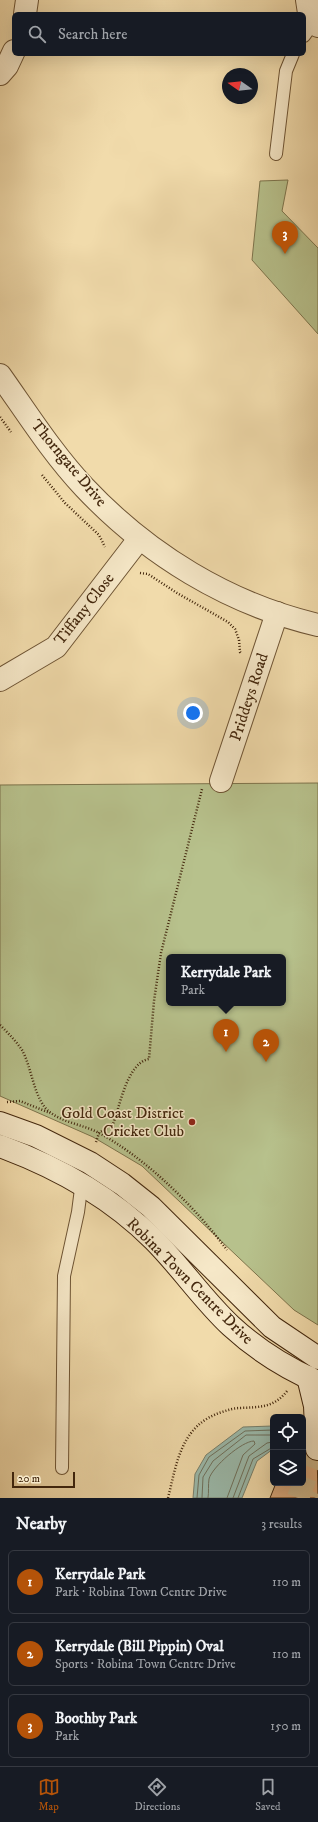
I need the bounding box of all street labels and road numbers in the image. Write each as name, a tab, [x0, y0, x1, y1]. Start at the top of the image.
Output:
street label: Thorngate Drive	[27, 415, 112, 511]
street label: Tiffany Close	[50, 569, 119, 649]
street label: Priddeys Road	[225, 650, 273, 744]
street label: Robina Town Centre Drive	[122, 1213, 258, 1349]

